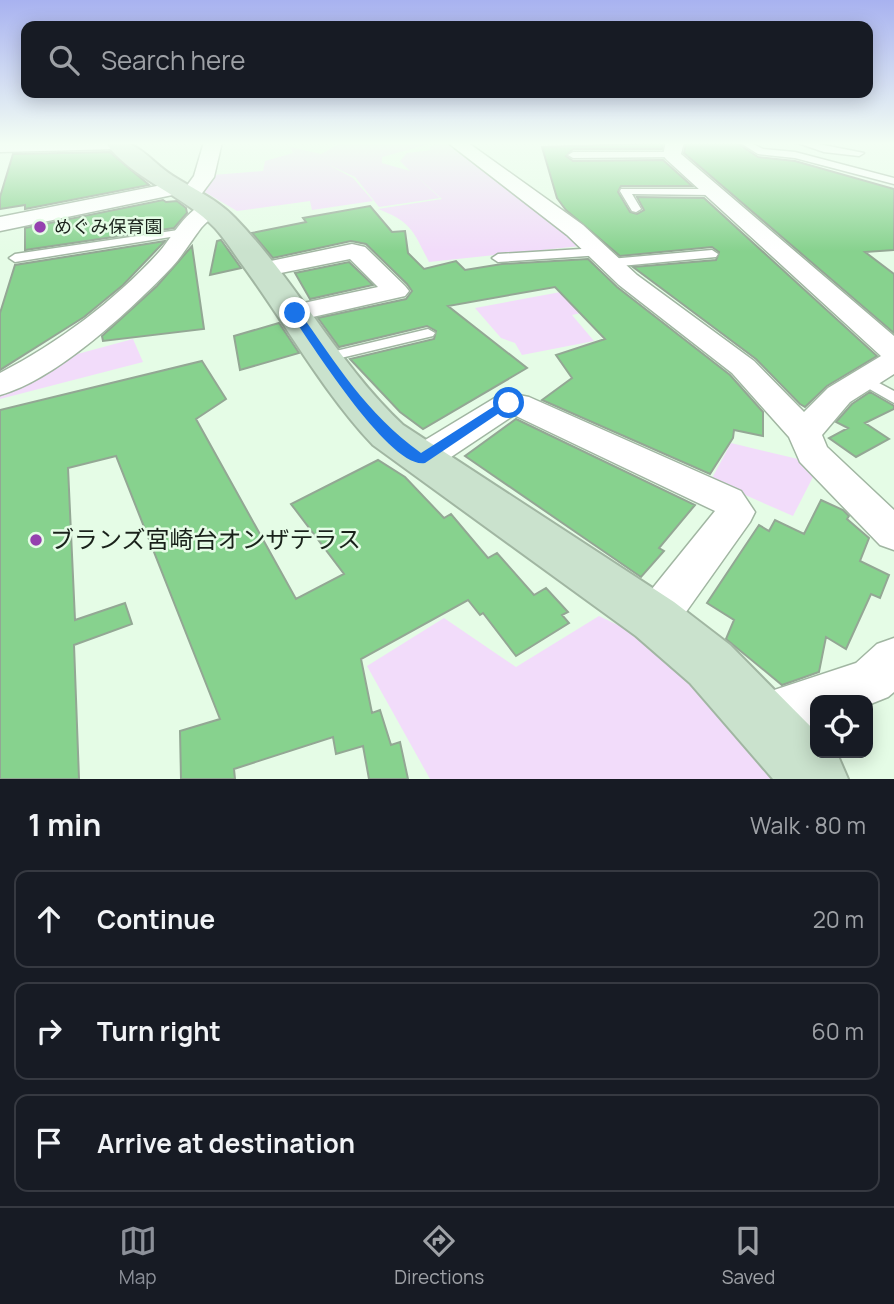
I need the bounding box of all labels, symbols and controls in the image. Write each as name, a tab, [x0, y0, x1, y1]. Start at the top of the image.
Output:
search box	[21, 21, 873, 98]
icon: search	[45, 41, 83, 79]
text: Search here	[101, 42, 246, 78]
place label: めぐみ保育園	[54, 214, 163, 238]
marker: めぐみ保育園	[32, 219, 48, 235]
route end	[279, 297, 310, 328]
route start	[493, 387, 524, 418]
place label: ブランズ宮崎台オンザテラス	[50, 522, 361, 555]
marker: ブランズ宮崎台オンザテラス	[28, 532, 44, 548]
map controls	[810, 695, 873, 758]
button: locate	[810, 695, 873, 758]
text: 1 min	[28, 804, 101, 845]
text: Walk · 80 m	[750, 809, 866, 841]
icon: ahead	[30, 900, 68, 938]
text: Continue	[97, 901, 215, 937]
text: 20 m	[813, 903, 864, 935]
icon: right	[30, 1012, 68, 1050]
text: Turn right	[97, 1013, 221, 1049]
text: 60 m	[812, 1015, 864, 1047]
icon: arrive	[30, 1124, 68, 1162]
text: Arrive at destination	[97, 1125, 355, 1161]
tab: Map	[119, 1222, 157, 1290]
tab: Directions	[394, 1222, 484, 1290]
tab: Saved	[722, 1222, 775, 1290]

